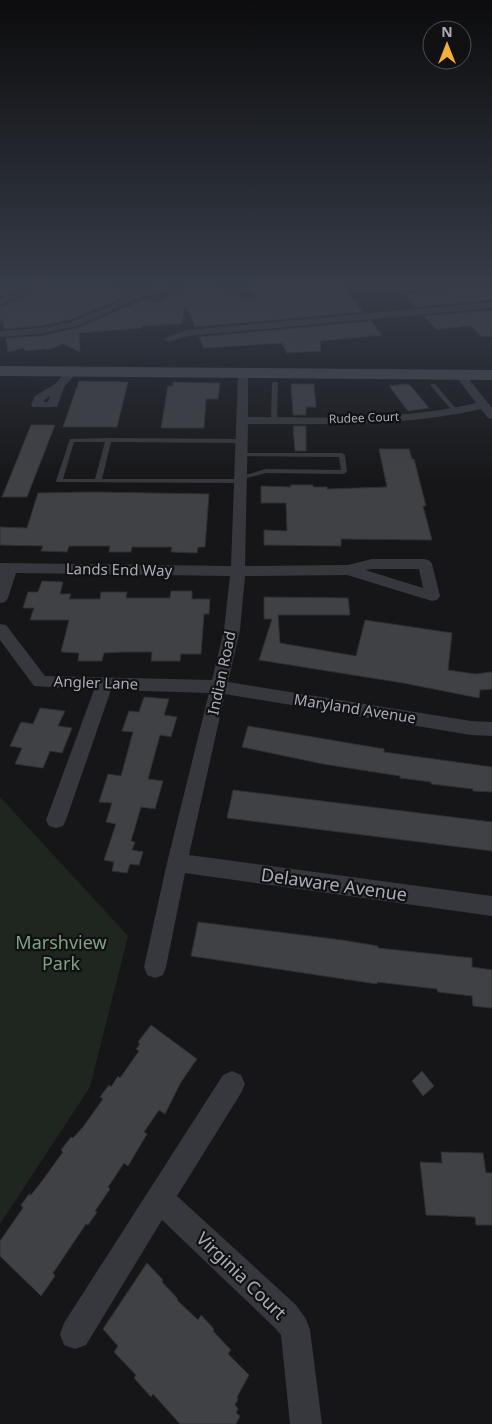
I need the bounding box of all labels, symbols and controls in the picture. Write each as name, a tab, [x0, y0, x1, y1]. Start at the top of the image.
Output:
north arrow	[422, 20, 472, 70]
text: N	[441, 22, 453, 41]
street label: Rudee Court	[328, 408, 400, 427]
street label: Lands End Way	[66, 558, 173, 580]
street label: Indian Road	[202, 629, 240, 716]
street label: Angler Lane	[53, 671, 139, 693]
street label: Maryland Avenue	[293, 688, 418, 728]
street label: Delaware Avenue	[259, 862, 409, 906]
park label: Marshview Park	[15, 930, 107, 975]
street label: Virginia Court	[192, 1226, 292, 1325]

